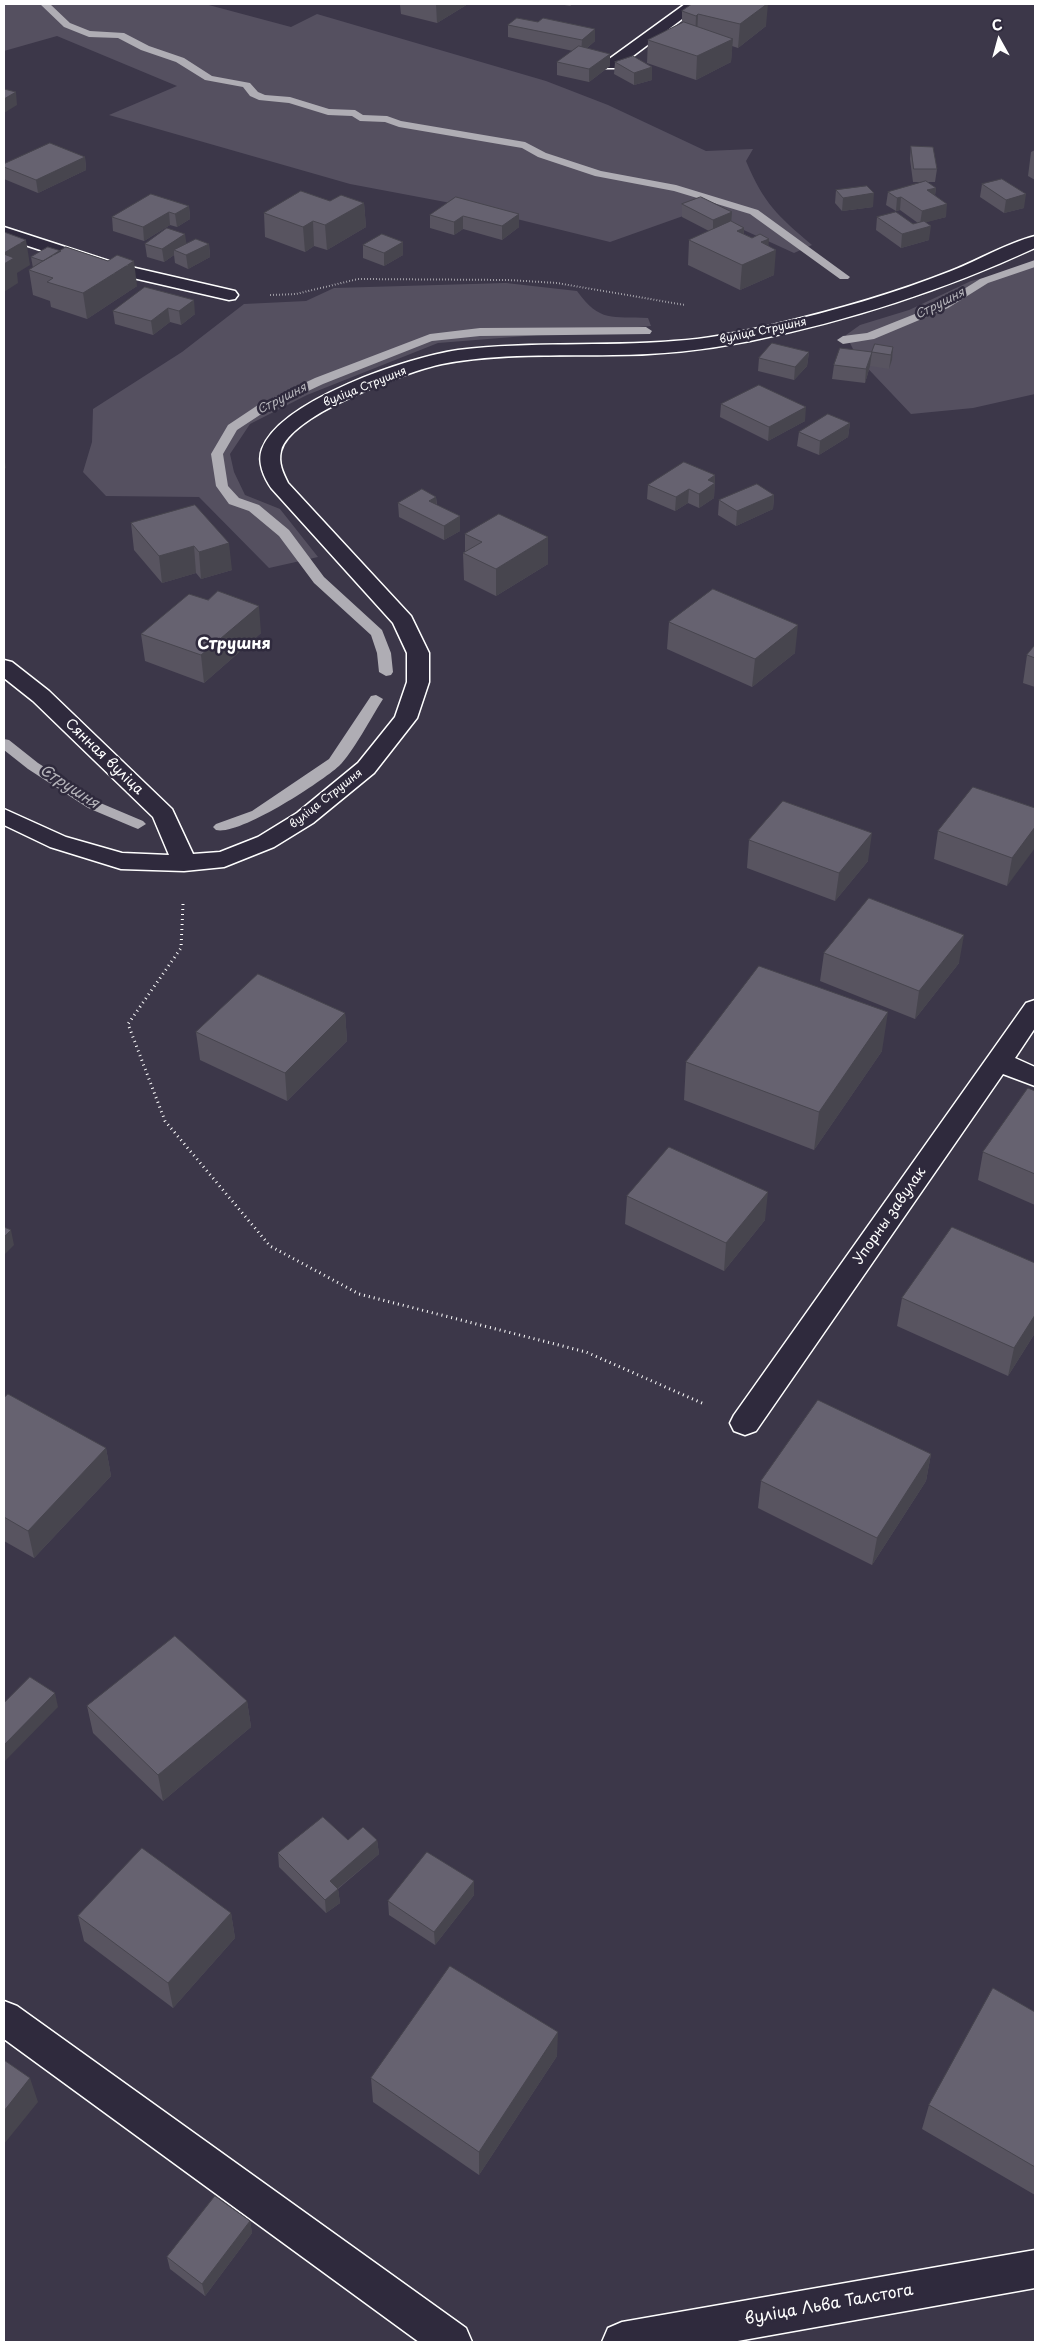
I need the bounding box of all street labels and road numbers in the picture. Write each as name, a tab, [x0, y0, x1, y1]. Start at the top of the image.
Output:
street label: вуліца Струшня	[718, 315, 808, 347]
street label: вуліца Струшня	[321, 364, 409, 410]
street label: Сянная вуліца	[61, 715, 147, 799]
street label: вуліца Струшня	[287, 766, 365, 832]
street label: Упорны завулак	[850, 1164, 930, 1268]
street label: вуліца Льва Талстога	[743, 2281, 915, 2329]

